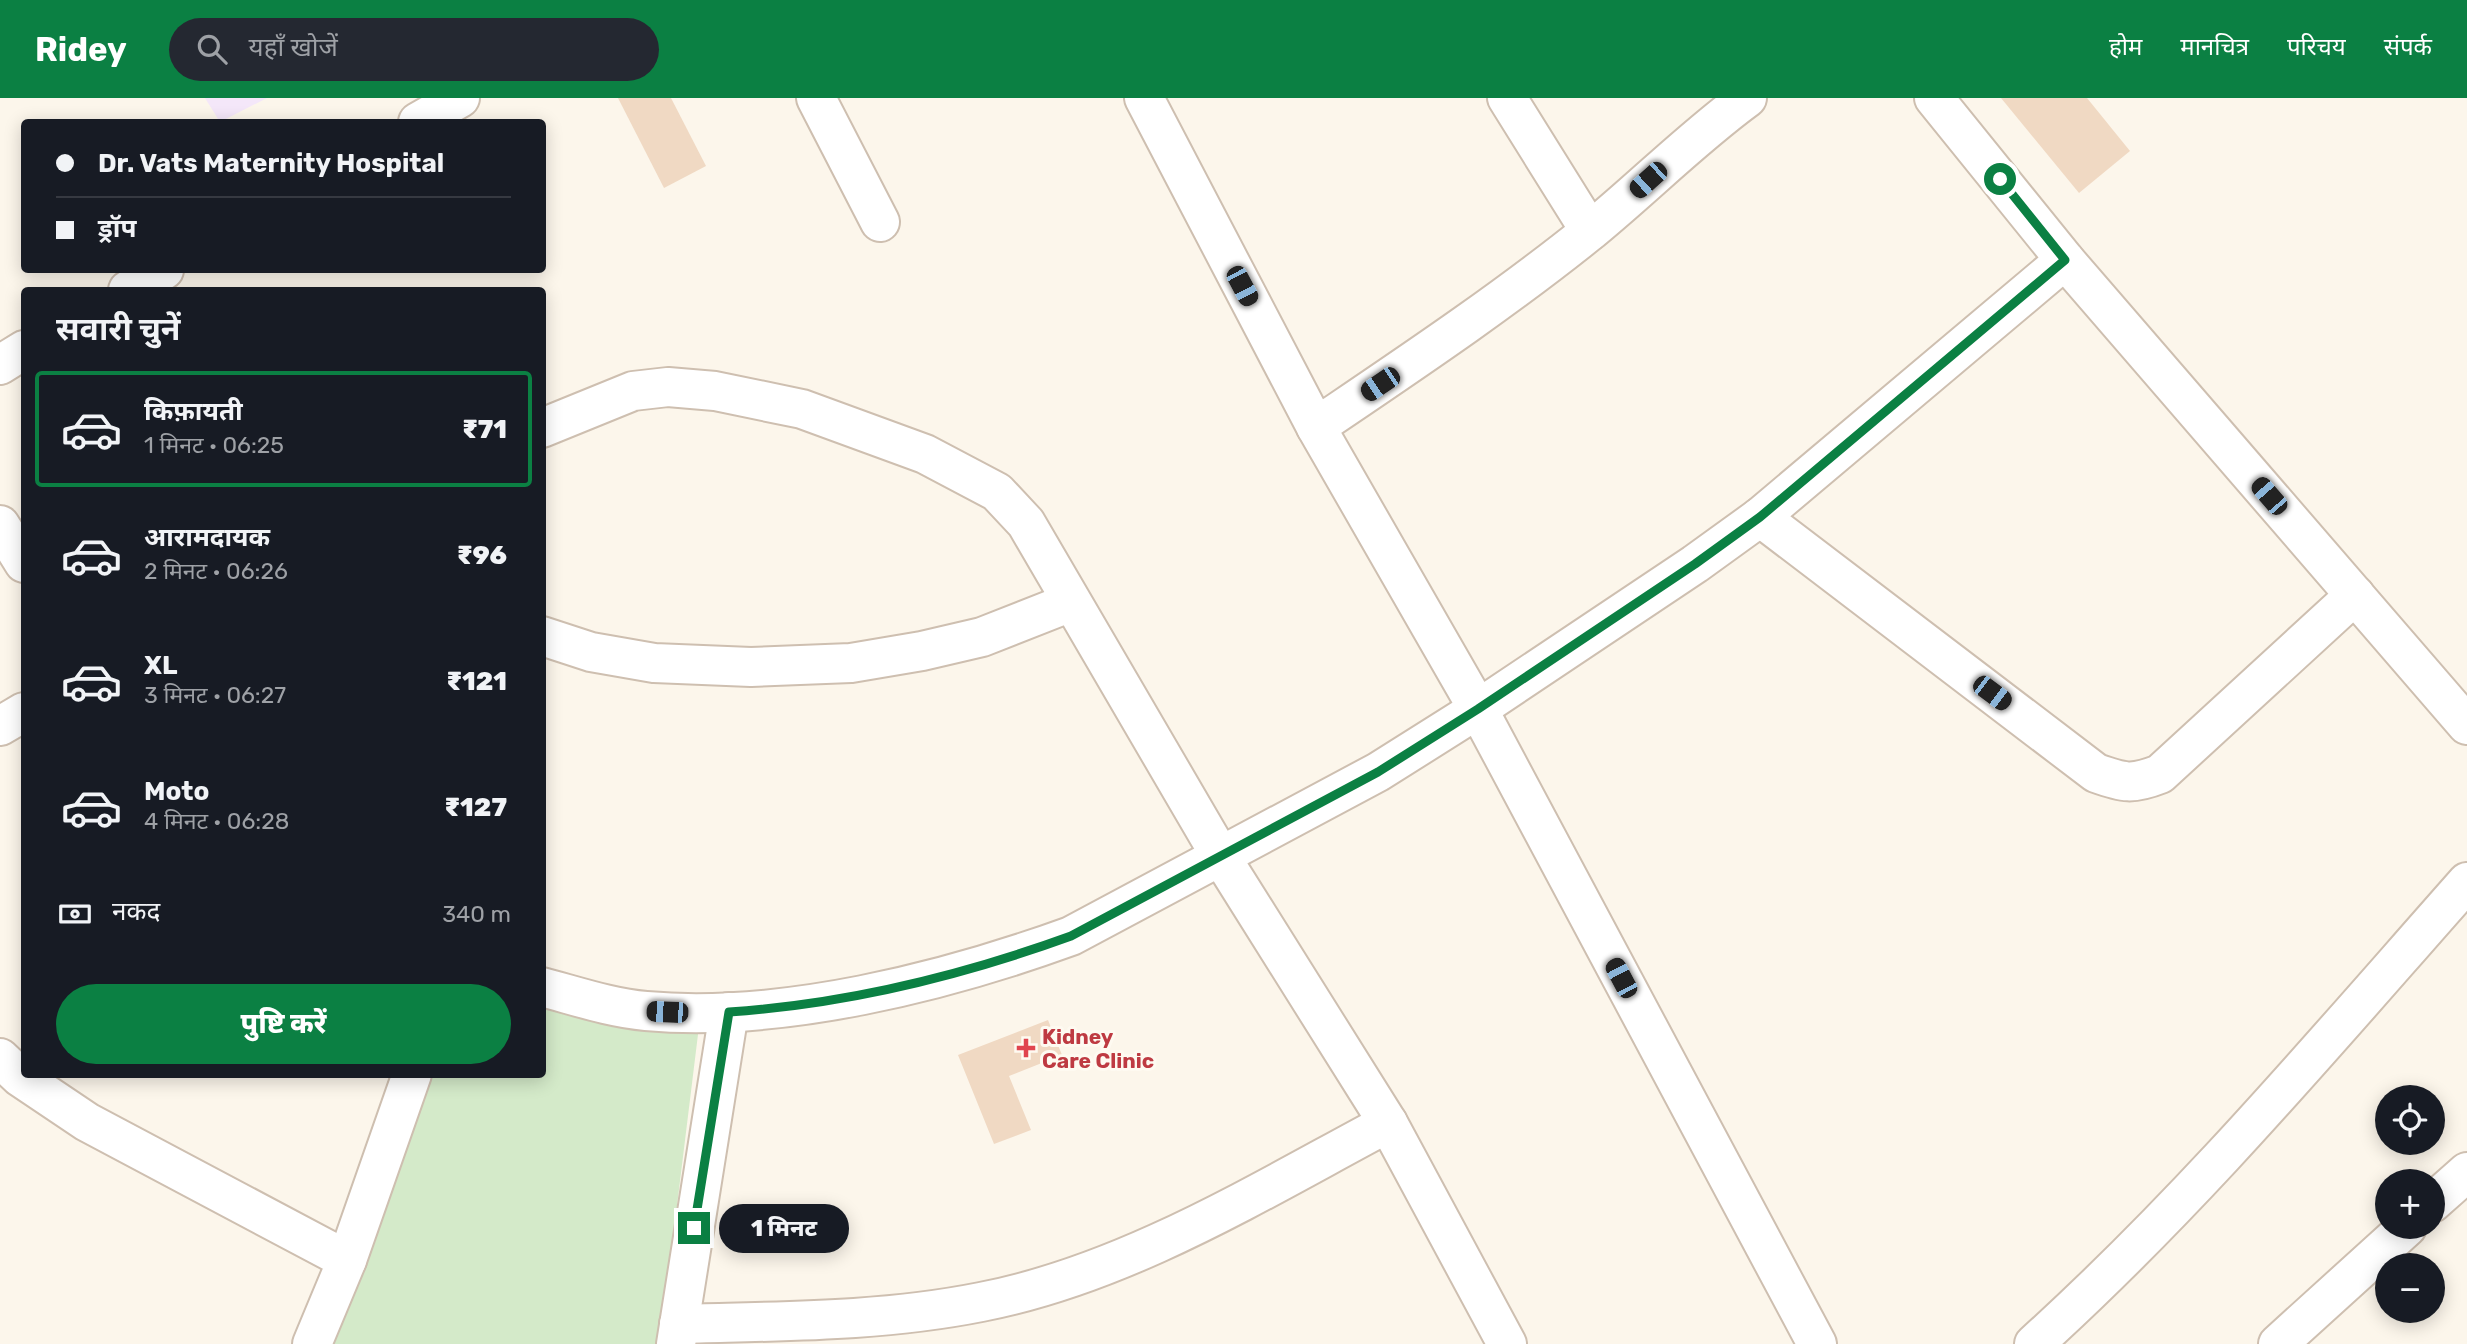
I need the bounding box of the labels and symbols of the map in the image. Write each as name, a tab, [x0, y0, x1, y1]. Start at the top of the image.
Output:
car	[1626, 158, 1671, 202]
route start	[1984, 163, 2016, 195]
car	[1223, 263, 1262, 309]
car	[1357, 364, 1404, 404]
car	[2248, 473, 2291, 519]
car	[1969, 672, 2016, 714]
car	[1602, 955, 1641, 1001]
car	[646, 1001, 689, 1023]
place label: Kidney Care Clinic	[1042, 1024, 1154, 1073]
marker: Kidney Care Clinic	[1016, 1038, 1036, 1058]
callout: 1 मिनट	[718, 1204, 848, 1252]
route end	[678, 1212, 710, 1244]

